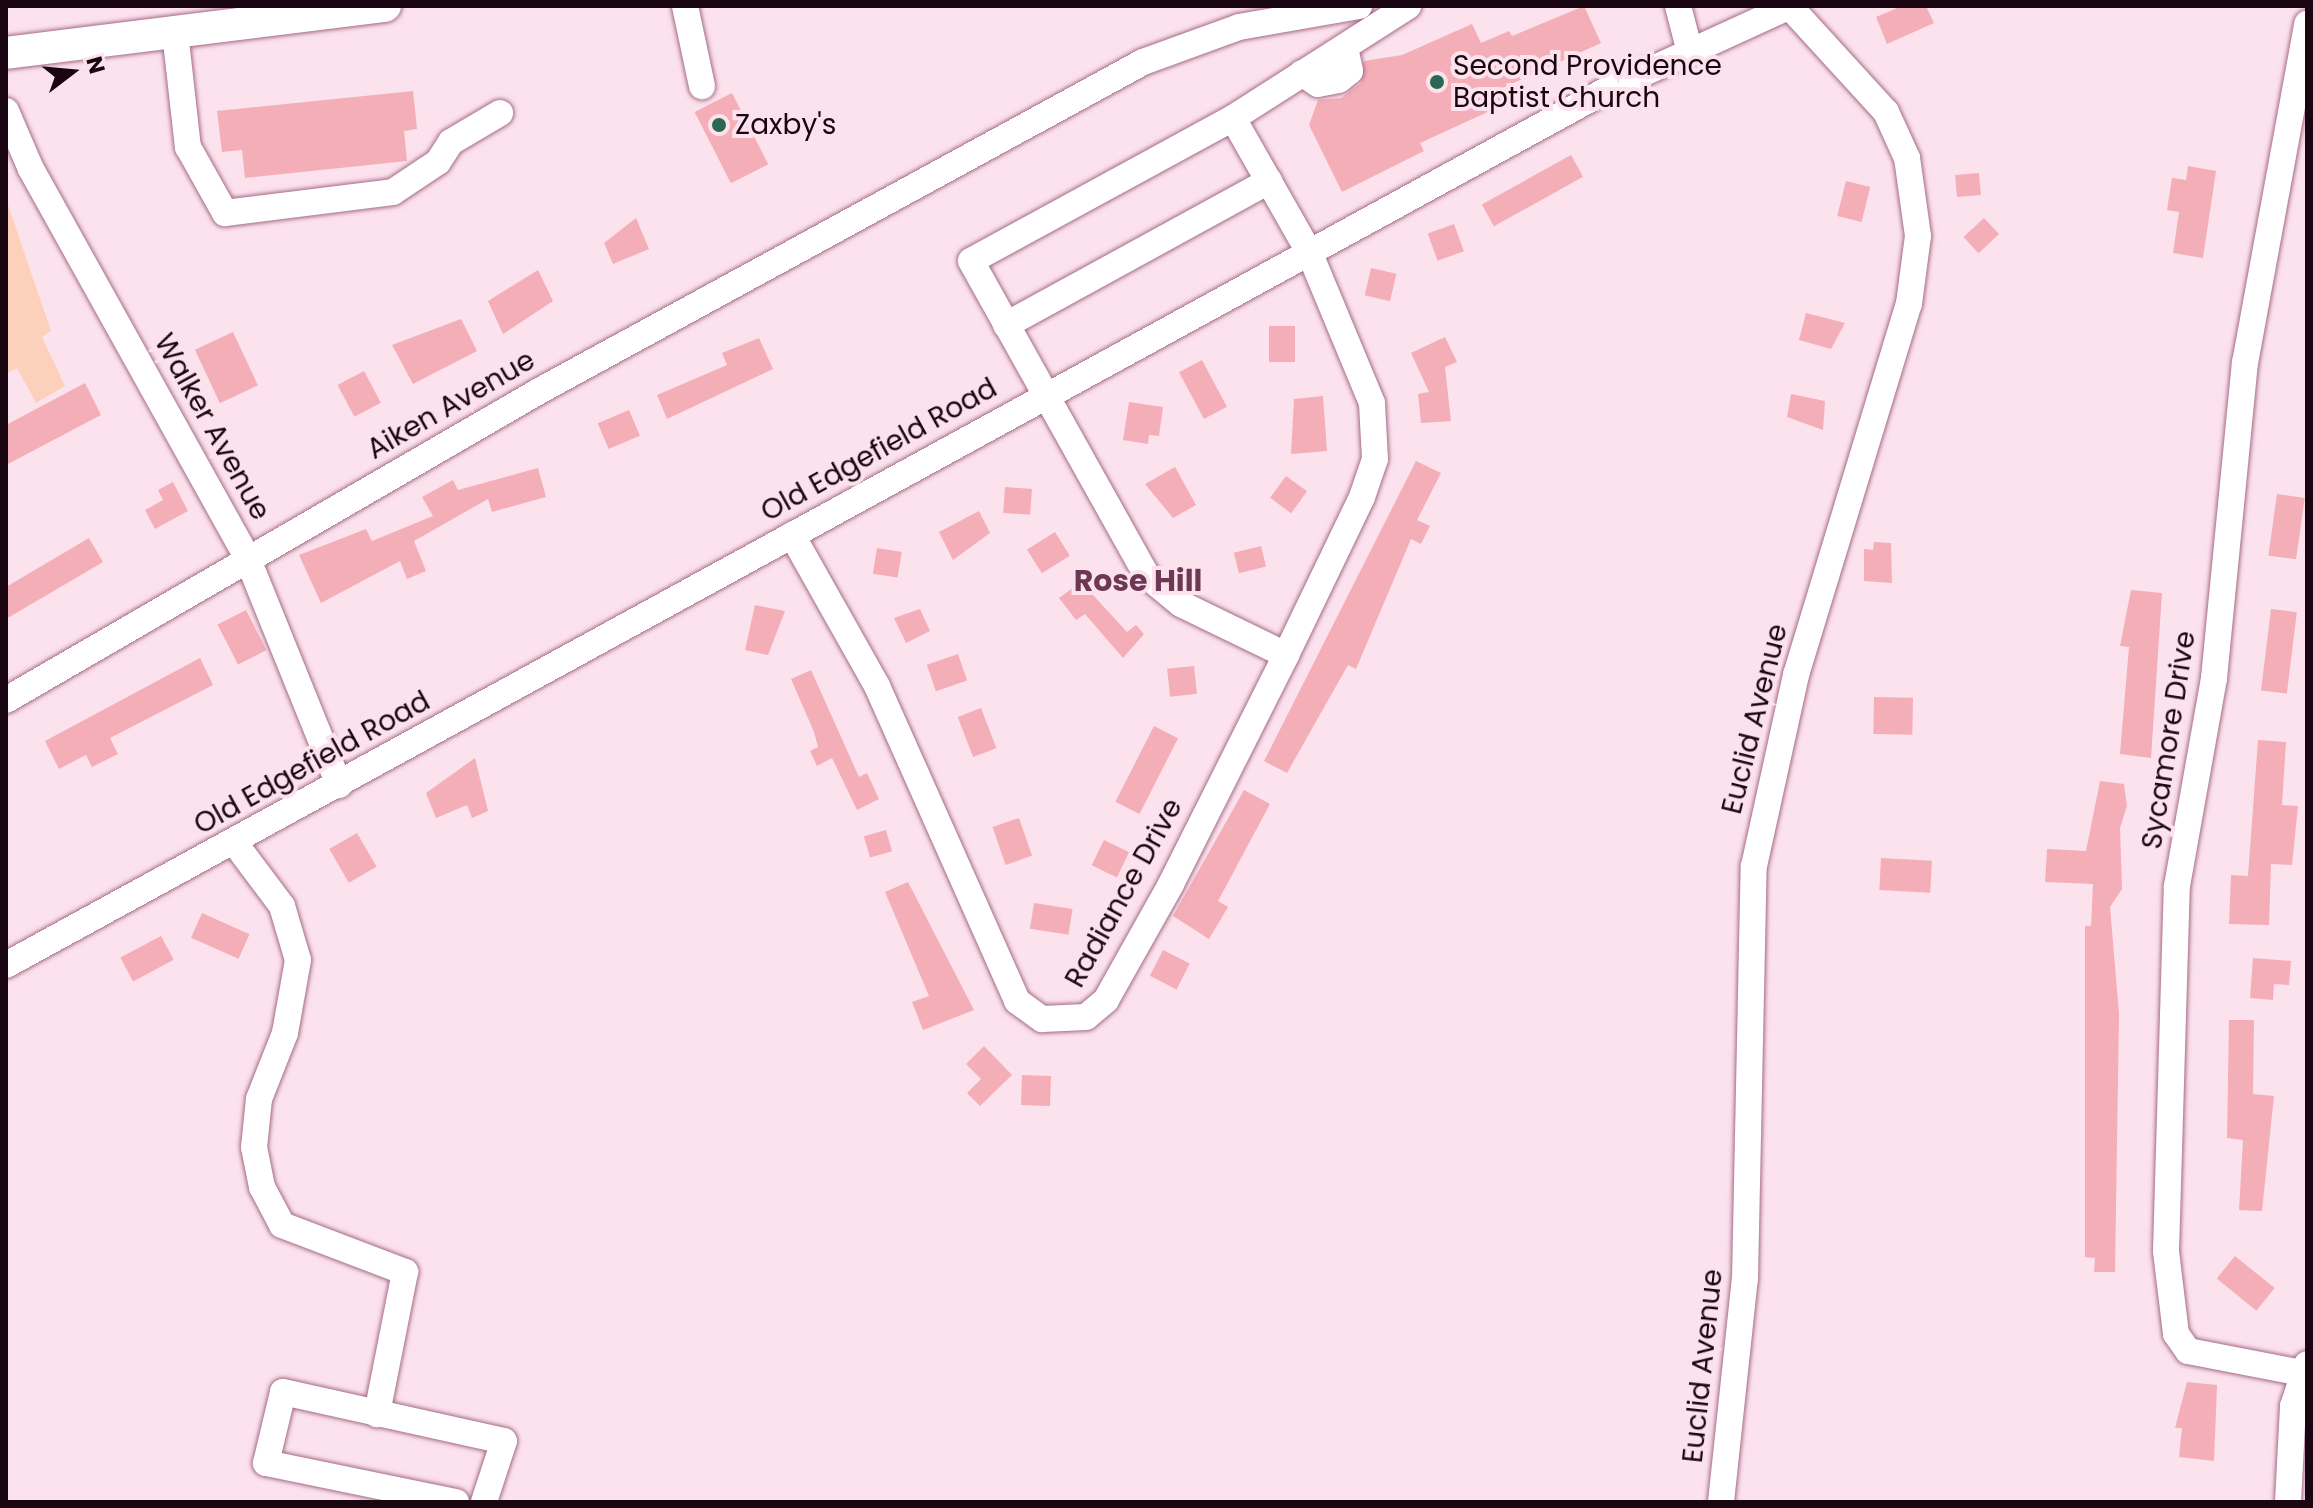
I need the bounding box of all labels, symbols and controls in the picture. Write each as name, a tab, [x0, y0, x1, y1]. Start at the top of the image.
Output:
north arrow	[32, 32, 112, 112]
place label: Second Providence Baptist Church	[1453, 49, 1722, 115]
text: N	[78, 53, 113, 77]
marker: Second Providence Baptist Church	[1428, 73, 1446, 91]
place label: Zaxby's	[735, 108, 836, 142]
marker: Zaxby's	[710, 116, 728, 134]
street label: Walker Avenue	[147, 328, 277, 526]
street label: Aiken Avenue	[361, 343, 541, 467]
street label: Old Edgefield Road	[755, 371, 1003, 529]
district label: Rose Hill	[1074, 563, 1202, 599]
street label: Euclid Avenue	[1715, 621, 1795, 817]
street label: Sycamore Drive	[2135, 629, 2203, 851]
street label: Old Edgefield Road	[188, 684, 436, 842]
street label: Radiance Drive	[1058, 793, 1190, 993]
street label: Euclid Avenue	[1676, 1267, 1730, 1465]

